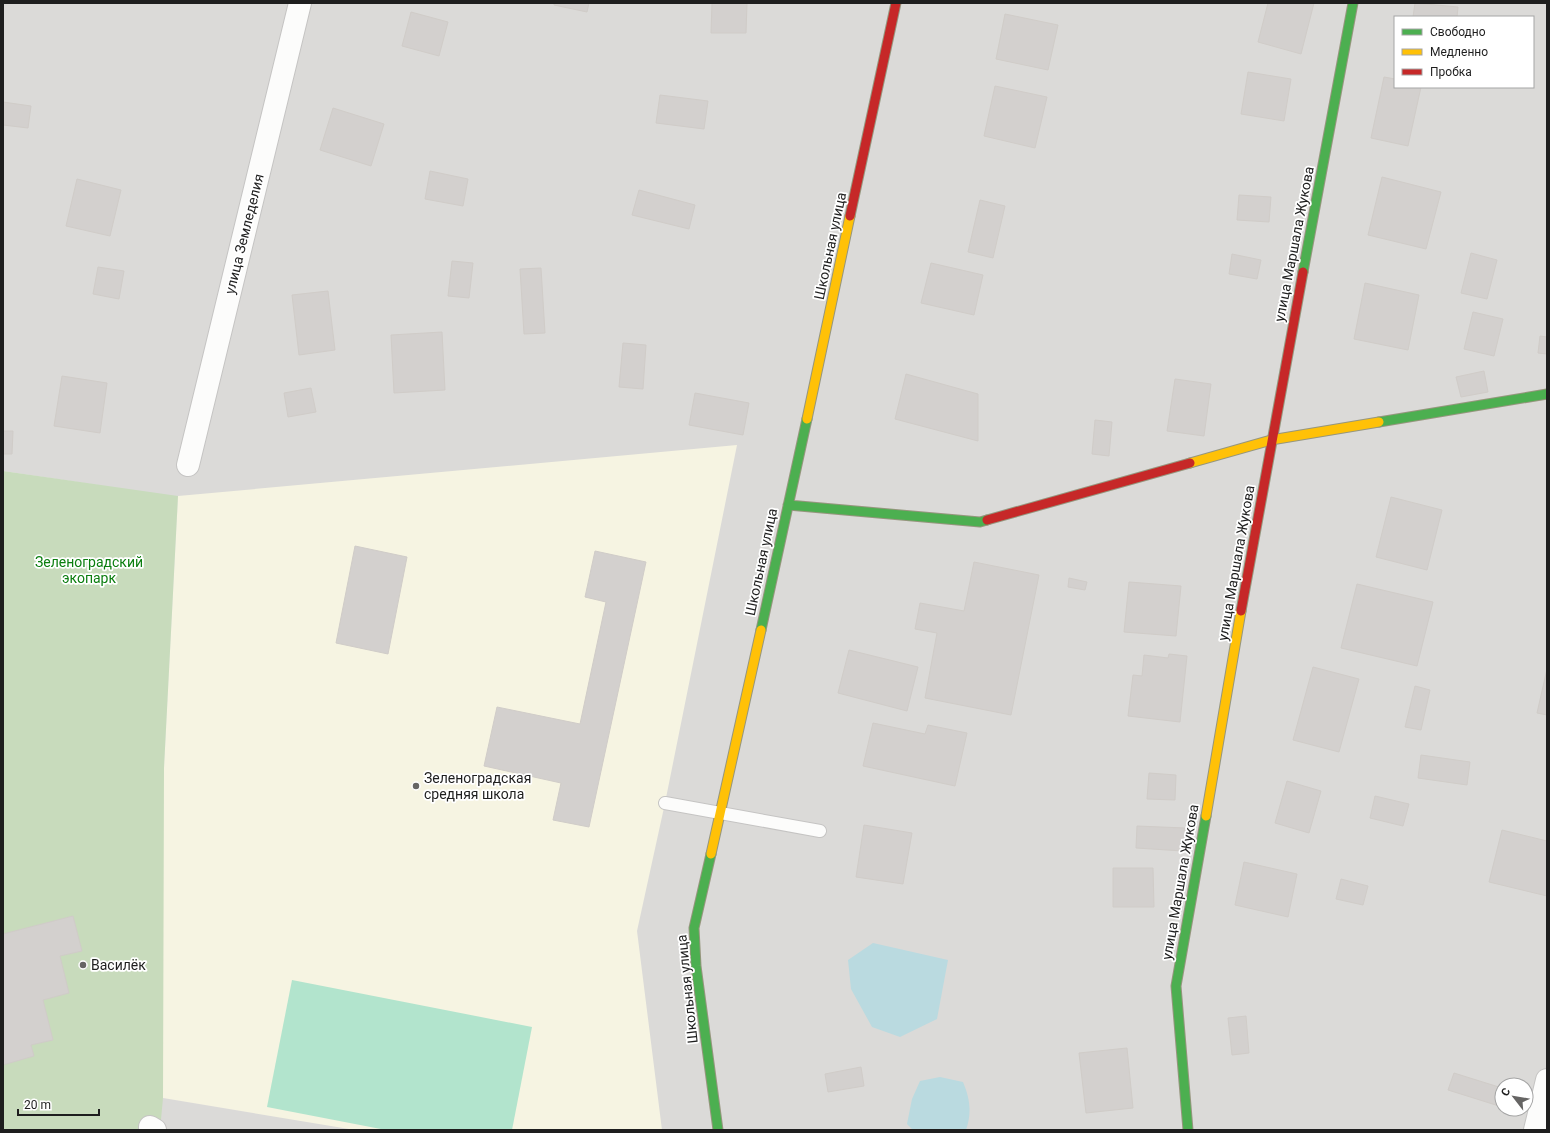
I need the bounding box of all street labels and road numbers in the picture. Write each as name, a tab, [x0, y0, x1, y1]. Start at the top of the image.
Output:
street label: улица Маршала Жукова	[1271, 165, 1317, 323]
street label: улица Земледелия	[221, 172, 267, 296]
street label: Школьная улица	[811, 191, 849, 301]
street label: улица Маршала Жукова	[1214, 484, 1258, 642]
street label: Школьная улица	[742, 507, 780, 617]
street label: улица Маршала Жукова	[1158, 803, 1202, 961]
street label: Школьная улица	[673, 934, 701, 1044]

